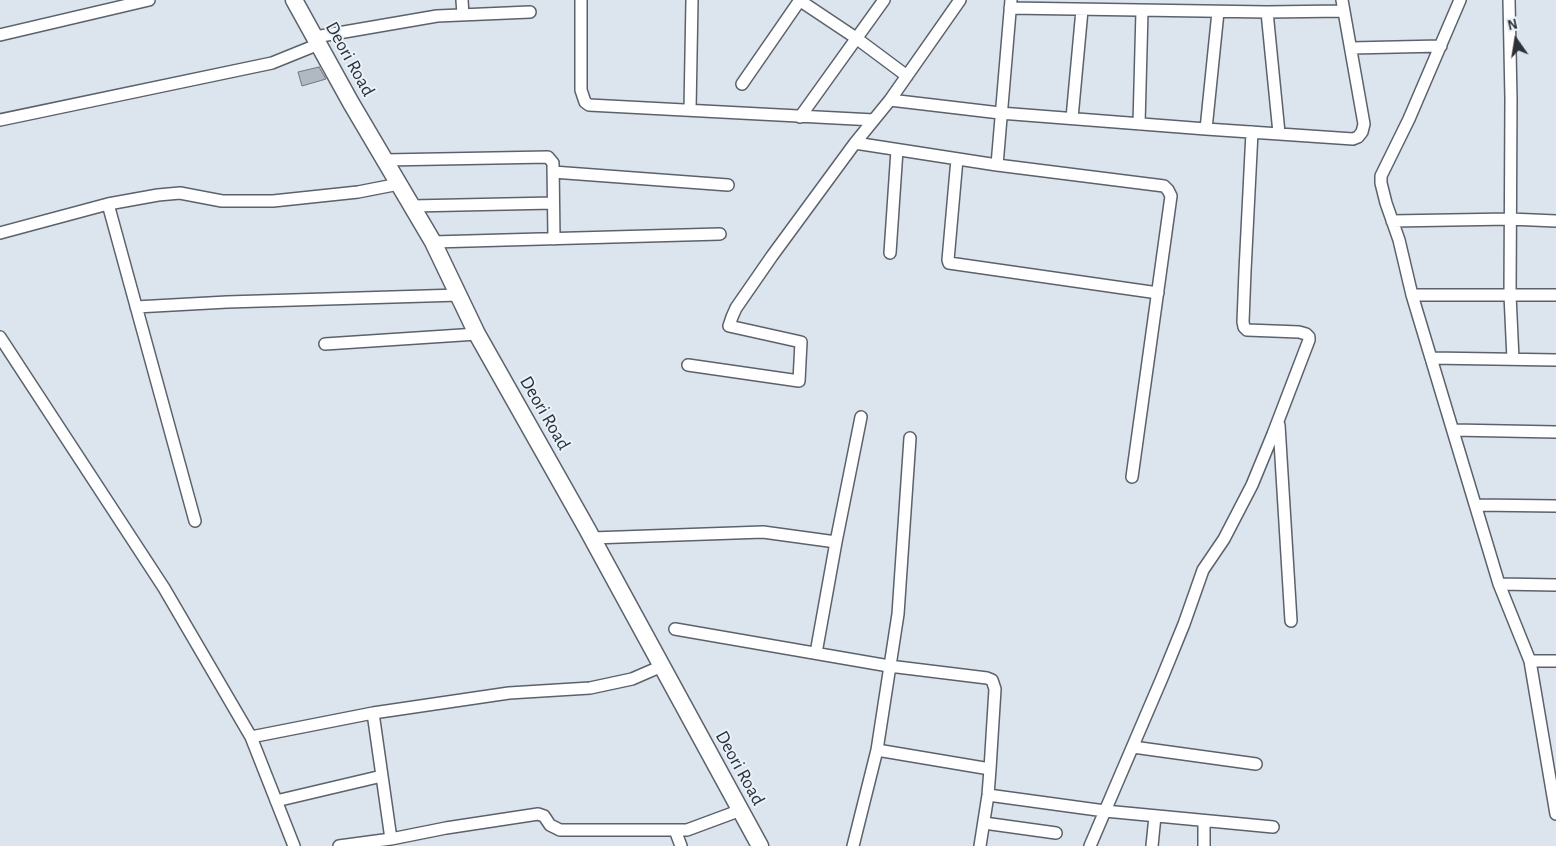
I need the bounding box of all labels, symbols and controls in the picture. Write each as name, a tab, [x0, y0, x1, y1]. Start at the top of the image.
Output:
north arrow	[1491, 15, 1541, 65]
text: N	[1506, 17, 1519, 33]
street label: Deori Road	[320, 18, 380, 100]
street label: Deori Road	[515, 372, 575, 454]
street label: Deori Road	[710, 727, 770, 809]

